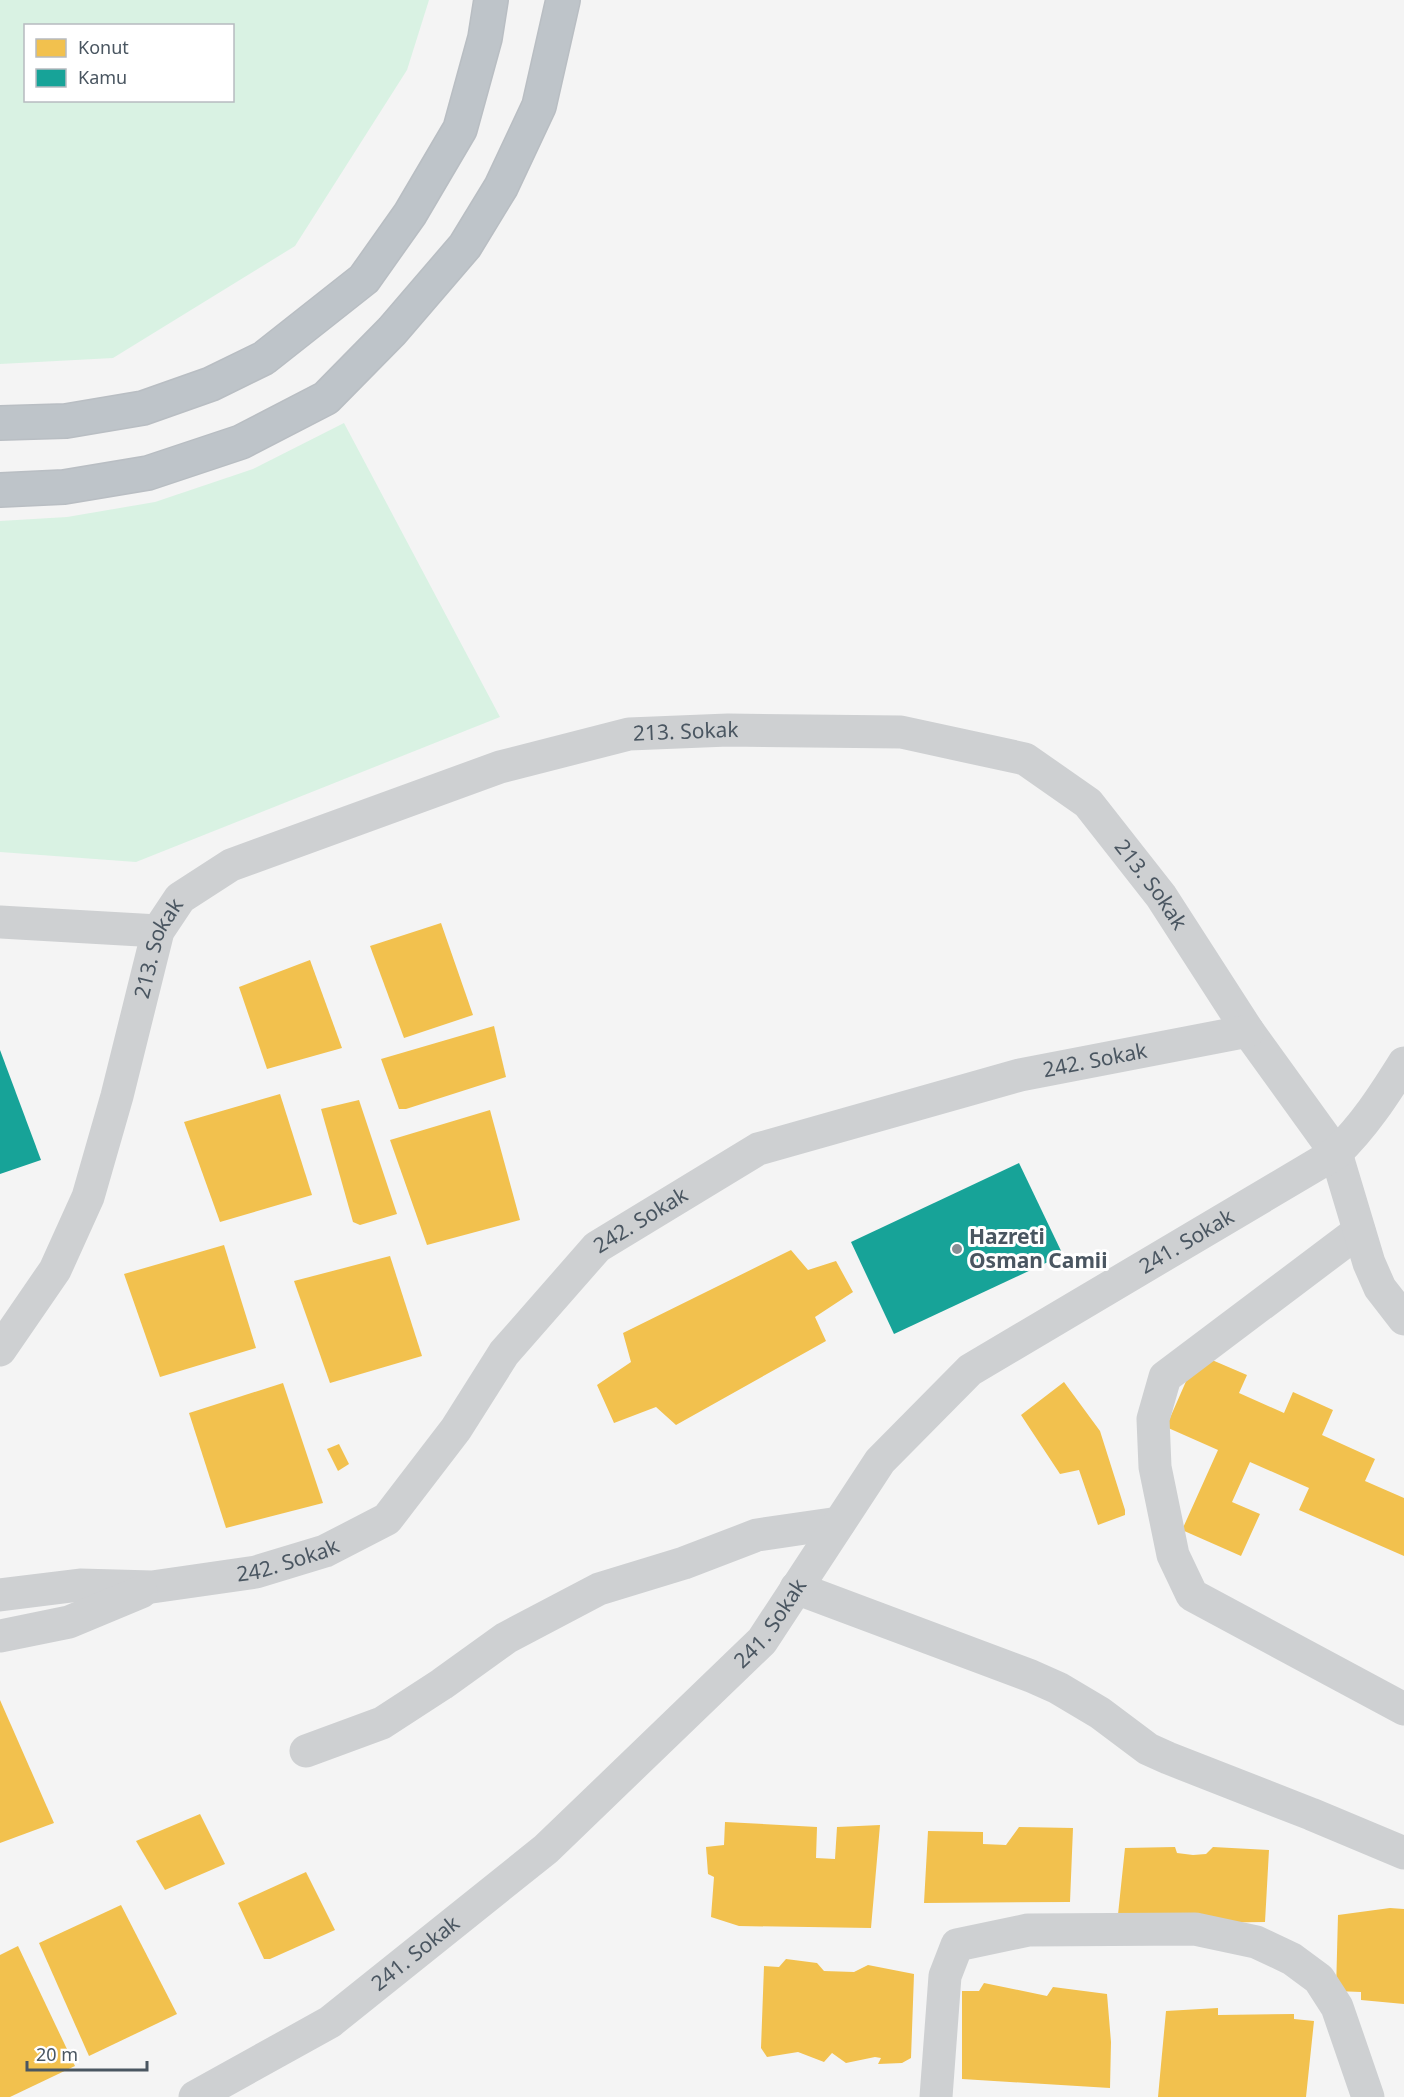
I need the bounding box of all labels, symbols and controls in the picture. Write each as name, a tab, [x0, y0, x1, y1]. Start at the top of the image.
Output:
legend	[24, 24, 234, 102]
text: Konut	[78, 35, 129, 59]
text: Kamu	[78, 65, 127, 89]
street label: 213. Sokak	[632, 715, 740, 747]
street label: 213. Sokak	[1109, 833, 1194, 935]
street label: 213. Sokak	[127, 892, 190, 1001]
street label: 242. Sokak	[1040, 1036, 1150, 1083]
street label: 242. Sokak	[588, 1180, 693, 1259]
street label: 241. Sokak	[1133, 1201, 1239, 1280]
place label: Hazreti Osman Camii	[969, 1222, 1107, 1274]
marker: Hazreti Osman Camii	[950, 1242, 964, 1256]
street label: 242. Sokak	[235, 1531, 344, 1588]
street label: 241. Sokak	[727, 1572, 813, 1674]
street label: 241. Sokak	[365, 1908, 465, 1997]
scale bar	[27, 2034, 147, 2072]
text: 20 m	[36, 2042, 78, 2066]

